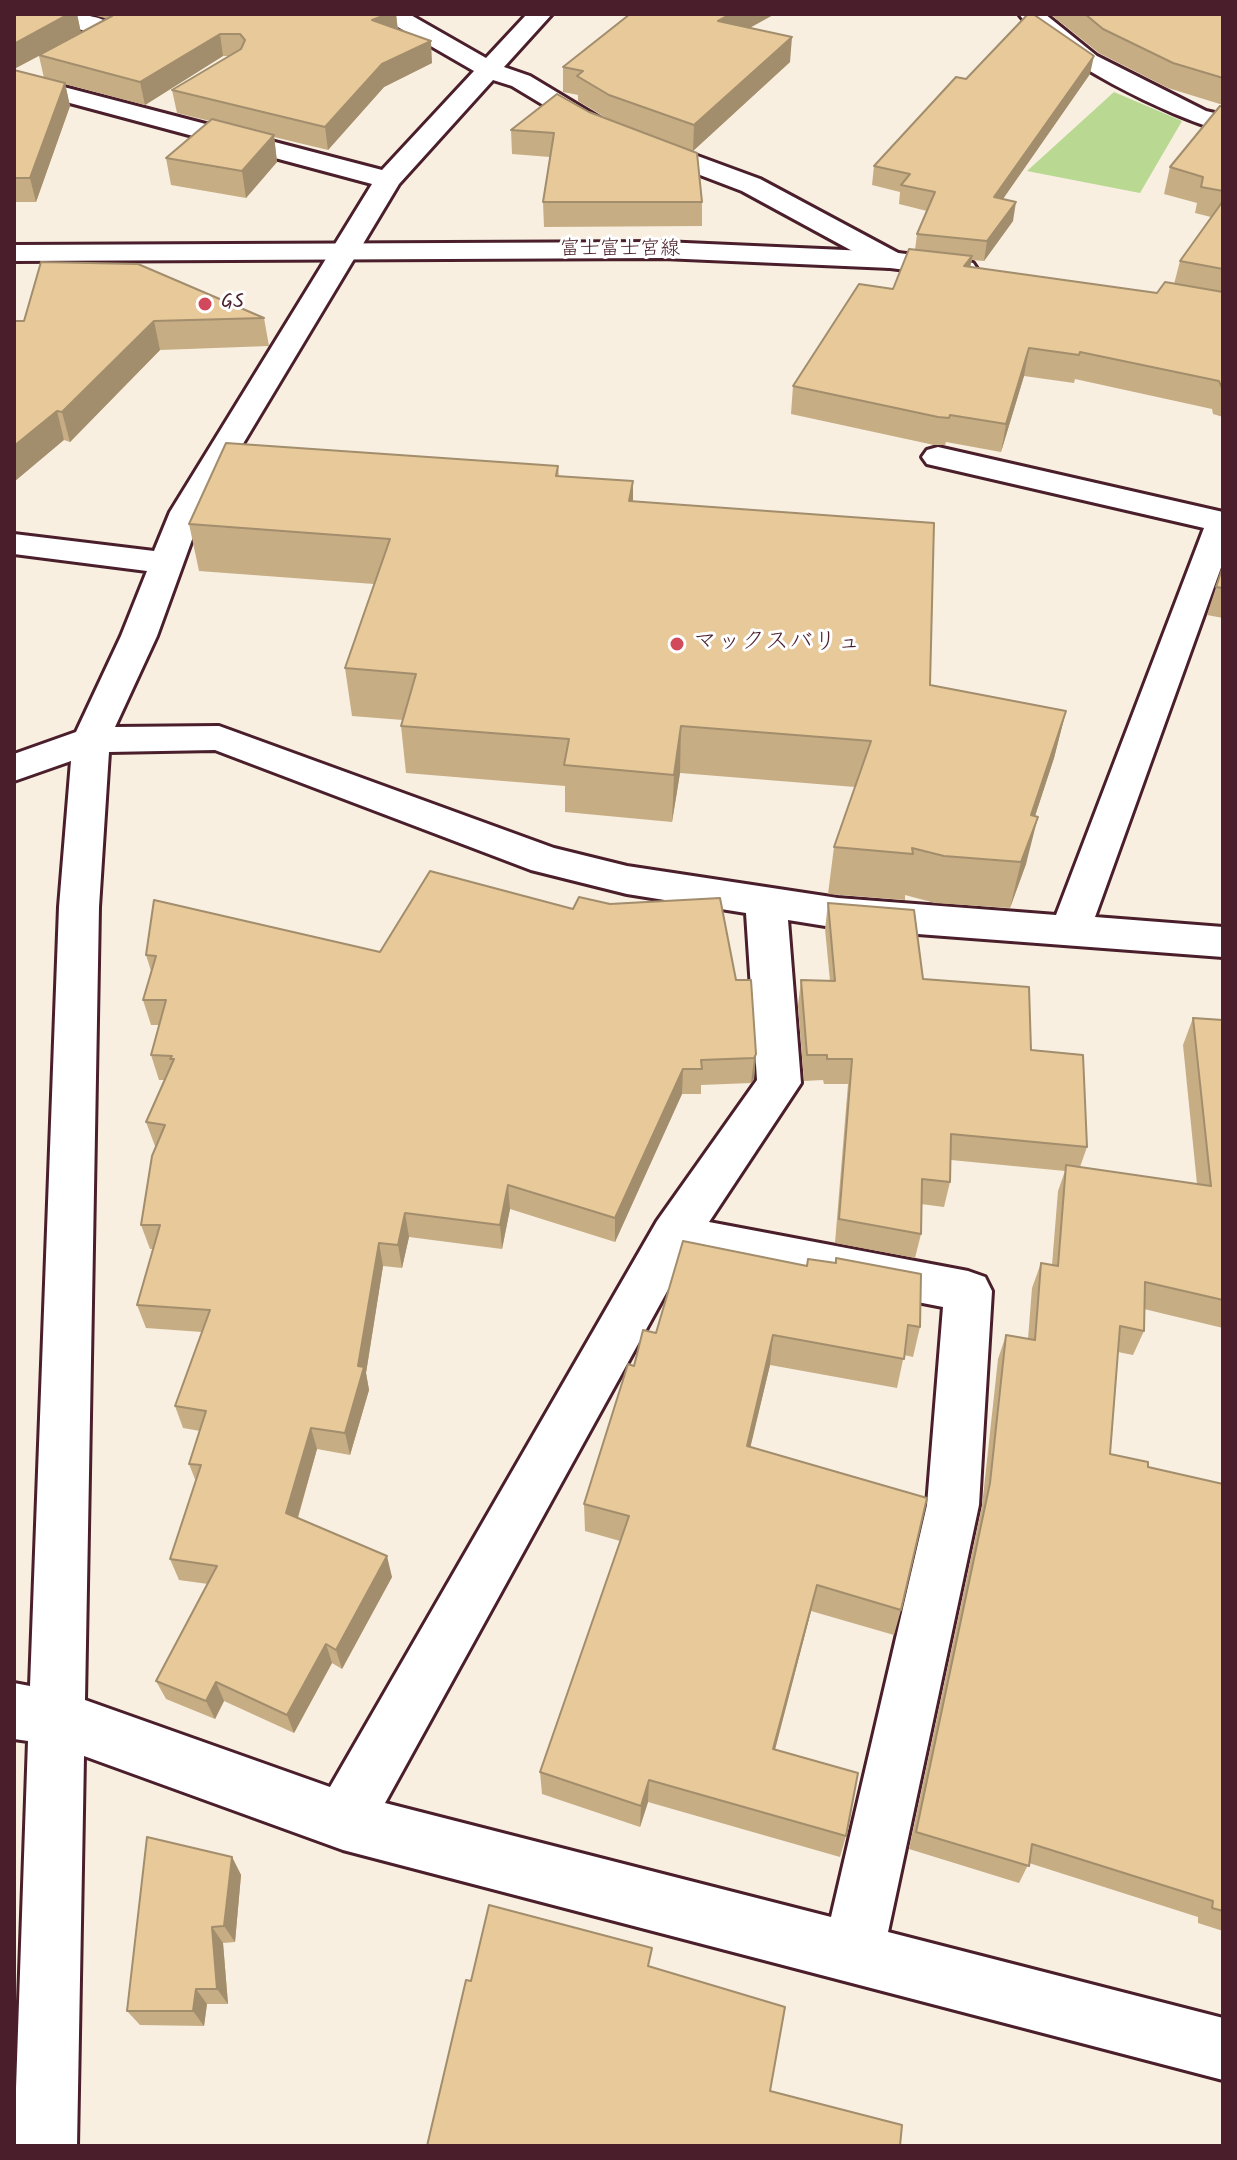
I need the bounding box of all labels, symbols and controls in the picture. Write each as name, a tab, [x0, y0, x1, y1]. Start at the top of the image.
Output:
street label: 富士富士宮線	[560, 239, 680, 263]
place label: GS	[221, 292, 244, 316]
marker: GS	[196, 295, 214, 313]
place label: マックスバリュ	[693, 630, 861, 658]
marker: マックスバリュ	[668, 635, 686, 653]

